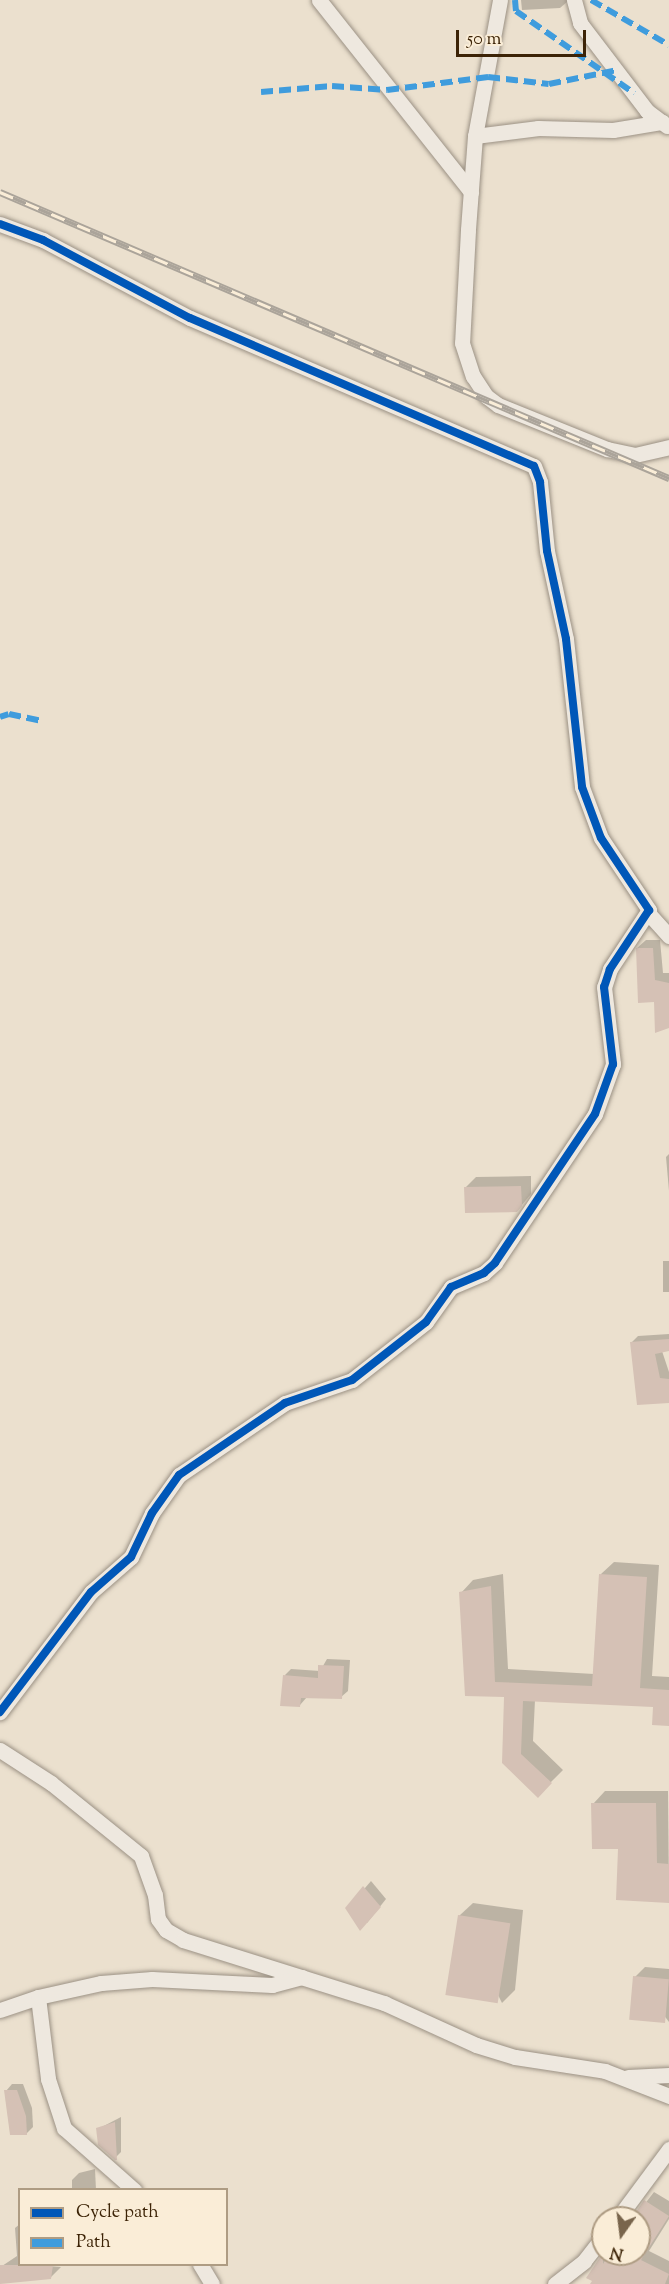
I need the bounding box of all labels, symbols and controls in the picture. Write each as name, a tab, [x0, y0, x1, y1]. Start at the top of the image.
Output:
scale bar	[459, 18, 590, 56]
text: 50 m	[467, 27, 501, 53]
legend	[18, 2188, 228, 2266]
text: Cycle path	[76, 2200, 159, 2226]
north arrow	[591, 2206, 651, 2266]
text: Path	[76, 2230, 111, 2256]
text: N	[608, 2239, 626, 2265]

